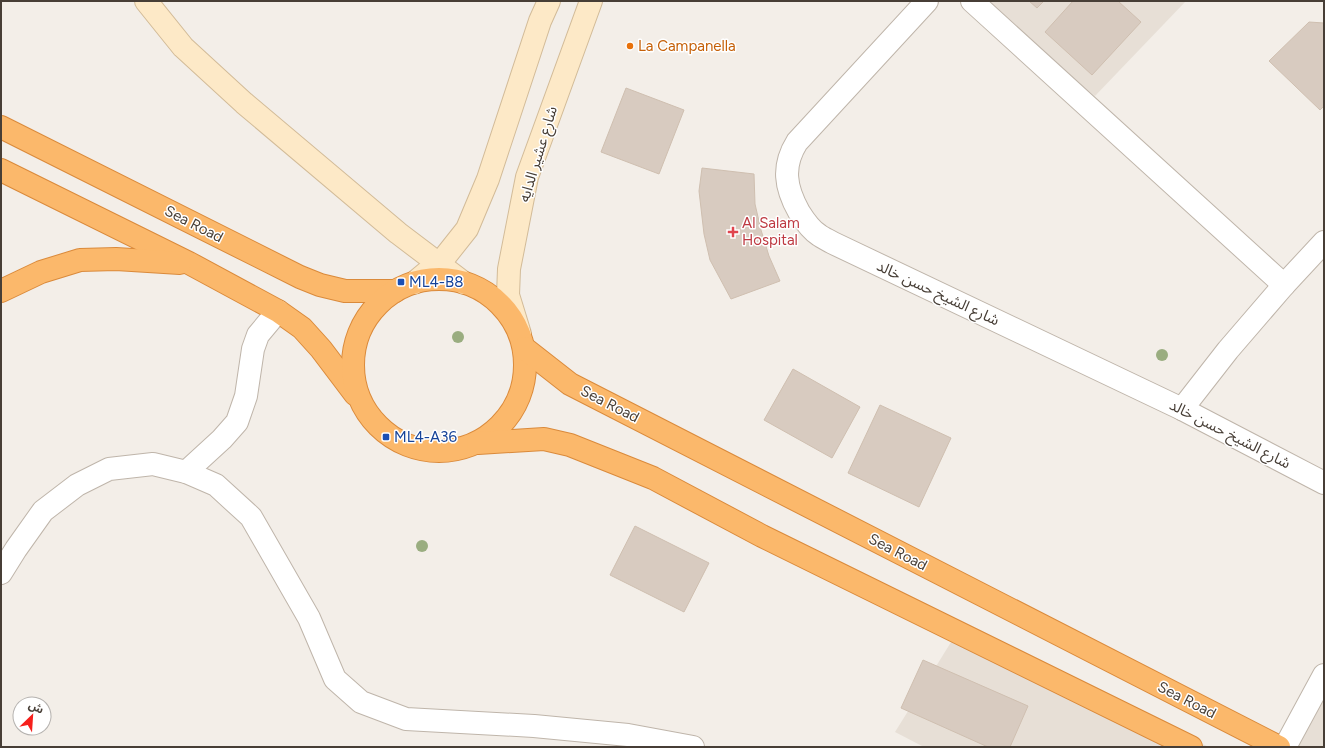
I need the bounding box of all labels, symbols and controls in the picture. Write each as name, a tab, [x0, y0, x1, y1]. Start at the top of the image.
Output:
place label: La Campanella	[638, 37, 736, 55]
marker: La Campanella	[625, 41, 635, 51]
street label: شارع عشير الدايه	[515, 104, 564, 205]
street label: Sea Road	[162, 202, 226, 246]
place label: Al Salam Hospital	[742, 214, 800, 249]
marker: Al Salam Hospital	[727, 226, 739, 238]
street label: شارع الشيخ حسن خالد	[872, 257, 1003, 332]
place label: ML4-B8	[409, 273, 463, 291]
marker: ML4-B8	[396, 277, 406, 287]
street label: Sea Road	[578, 382, 642, 426]
street label: شارع الشيخ حسن خالد	[1165, 396, 1294, 475]
place label: ML4-A36	[394, 428, 457, 446]
marker: ML4-A36	[381, 432, 391, 442]
street label: Sea Road	[866, 530, 930, 574]
street label: Sea Road	[1155, 678, 1219, 722]
north arrow	[12, 696, 52, 736]
text: ش	[26, 698, 46, 716]

